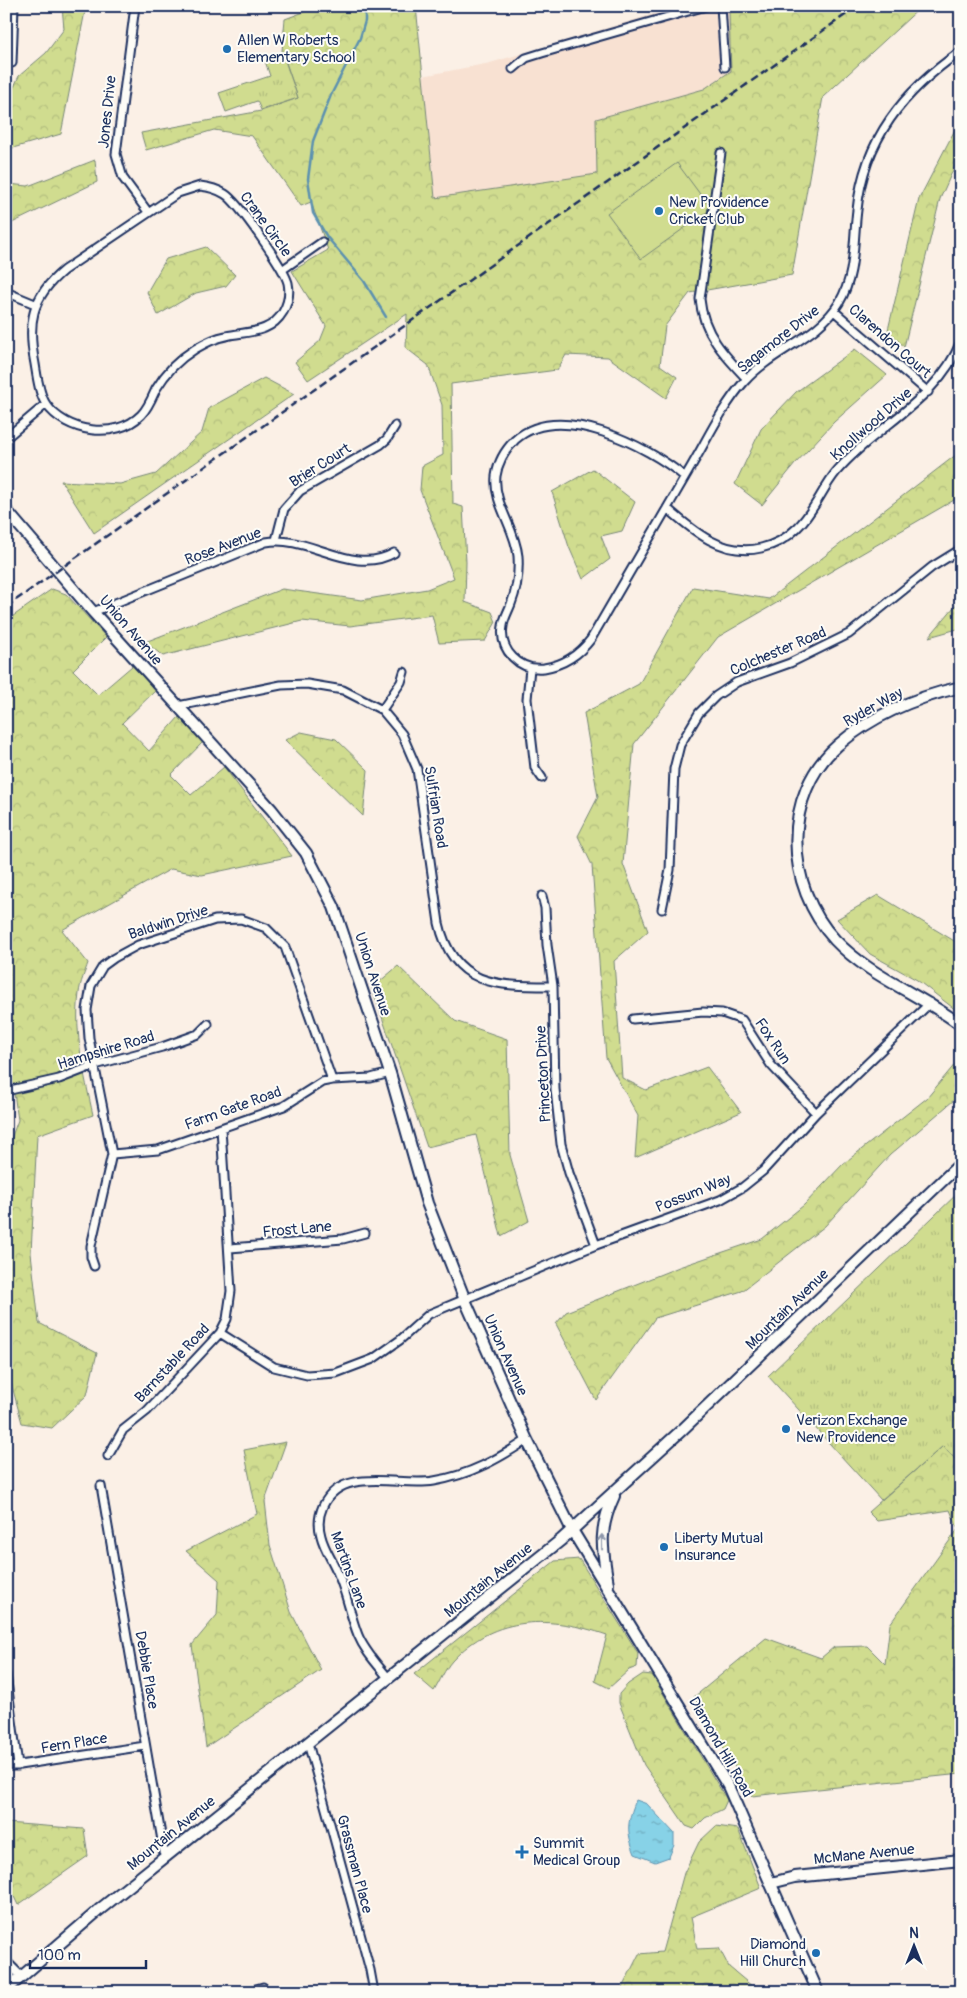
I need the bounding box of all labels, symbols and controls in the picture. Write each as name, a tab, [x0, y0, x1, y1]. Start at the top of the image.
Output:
place label: Allen W Roberts Elementary School	[237, 31, 356, 67]
marker: Allen W Roberts Elementary School	[221, 43, 233, 55]
street label: Jones Drive	[94, 74, 121, 149]
street label: Crane Circle	[236, 188, 296, 261]
place label: New Providence Cricket Club	[669, 193, 769, 229]
marker: New Providence Cricket Club	[653, 205, 665, 217]
street label: Clarendon Court	[844, 300, 936, 383]
street label: Sagamore Drive	[733, 301, 824, 377]
street label: Knollwood Drive	[827, 383, 916, 465]
street label: Brier Court	[286, 439, 355, 492]
street label: Rose Avenue	[182, 523, 265, 570]
street label: Union Avenue	[95, 591, 167, 670]
street label: Colchester Road	[727, 623, 829, 680]
street label: Ryder Way	[840, 683, 907, 731]
street label: Sulfrian Road	[420, 764, 451, 850]
street label: Baldwin Drive	[126, 900, 211, 944]
street label: Union Avenue	[350, 930, 395, 1019]
street label: Fox Run	[750, 1015, 795, 1068]
street label: Princeton Drive	[531, 1024, 556, 1123]
street label: Hampshire Road	[55, 1027, 157, 1074]
street label: Farm Gate Road	[182, 1082, 284, 1135]
street label: Possum Way	[653, 1170, 734, 1217]
street label: Frost Lane	[262, 1217, 333, 1242]
street label: Mountain Avenue	[742, 1265, 833, 1354]
street label: Union Avenue	[479, 1312, 532, 1399]
street label: Barnstable Road	[131, 1320, 214, 1407]
place label: Verizon Exchange New Providence	[796, 1411, 908, 1447]
marker: Verizon Exchange New Providence	[780, 1423, 792, 1435]
street label: Martins Lane	[326, 1529, 371, 1612]
place label: Liberty Mutual Insurance	[674, 1529, 763, 1565]
one-way arrow	[597, 1534, 607, 1550]
street label: Mountain Avenue	[440, 1539, 537, 1622]
marker: Liberty Mutual Insurance	[658, 1541, 670, 1553]
street label: Debbie Place	[130, 1630, 163, 1711]
street label: Diamond Hill Road	[684, 1694, 757, 1801]
street label: Fern Place	[40, 1729, 109, 1758]
street label: Mountain Avenue	[123, 1792, 220, 1875]
street label: Grassman Place	[332, 1813, 377, 1916]
place label: Summit Medical Group	[533, 1834, 620, 1870]
street label: McMane Avenue	[813, 1840, 916, 1869]
marker: Summit Medical Group	[515, 1845, 529, 1859]
north arrow	[890, 1920, 940, 1970]
text: N	[909, 1925, 919, 1942]
place label: Diamond Hill Church	[740, 1935, 806, 1971]
scale bar	[30, 1938, 146, 1970]
text: 100 m	[38, 1946, 81, 1965]
marker: Diamond Hill Church	[810, 1947, 822, 1959]

